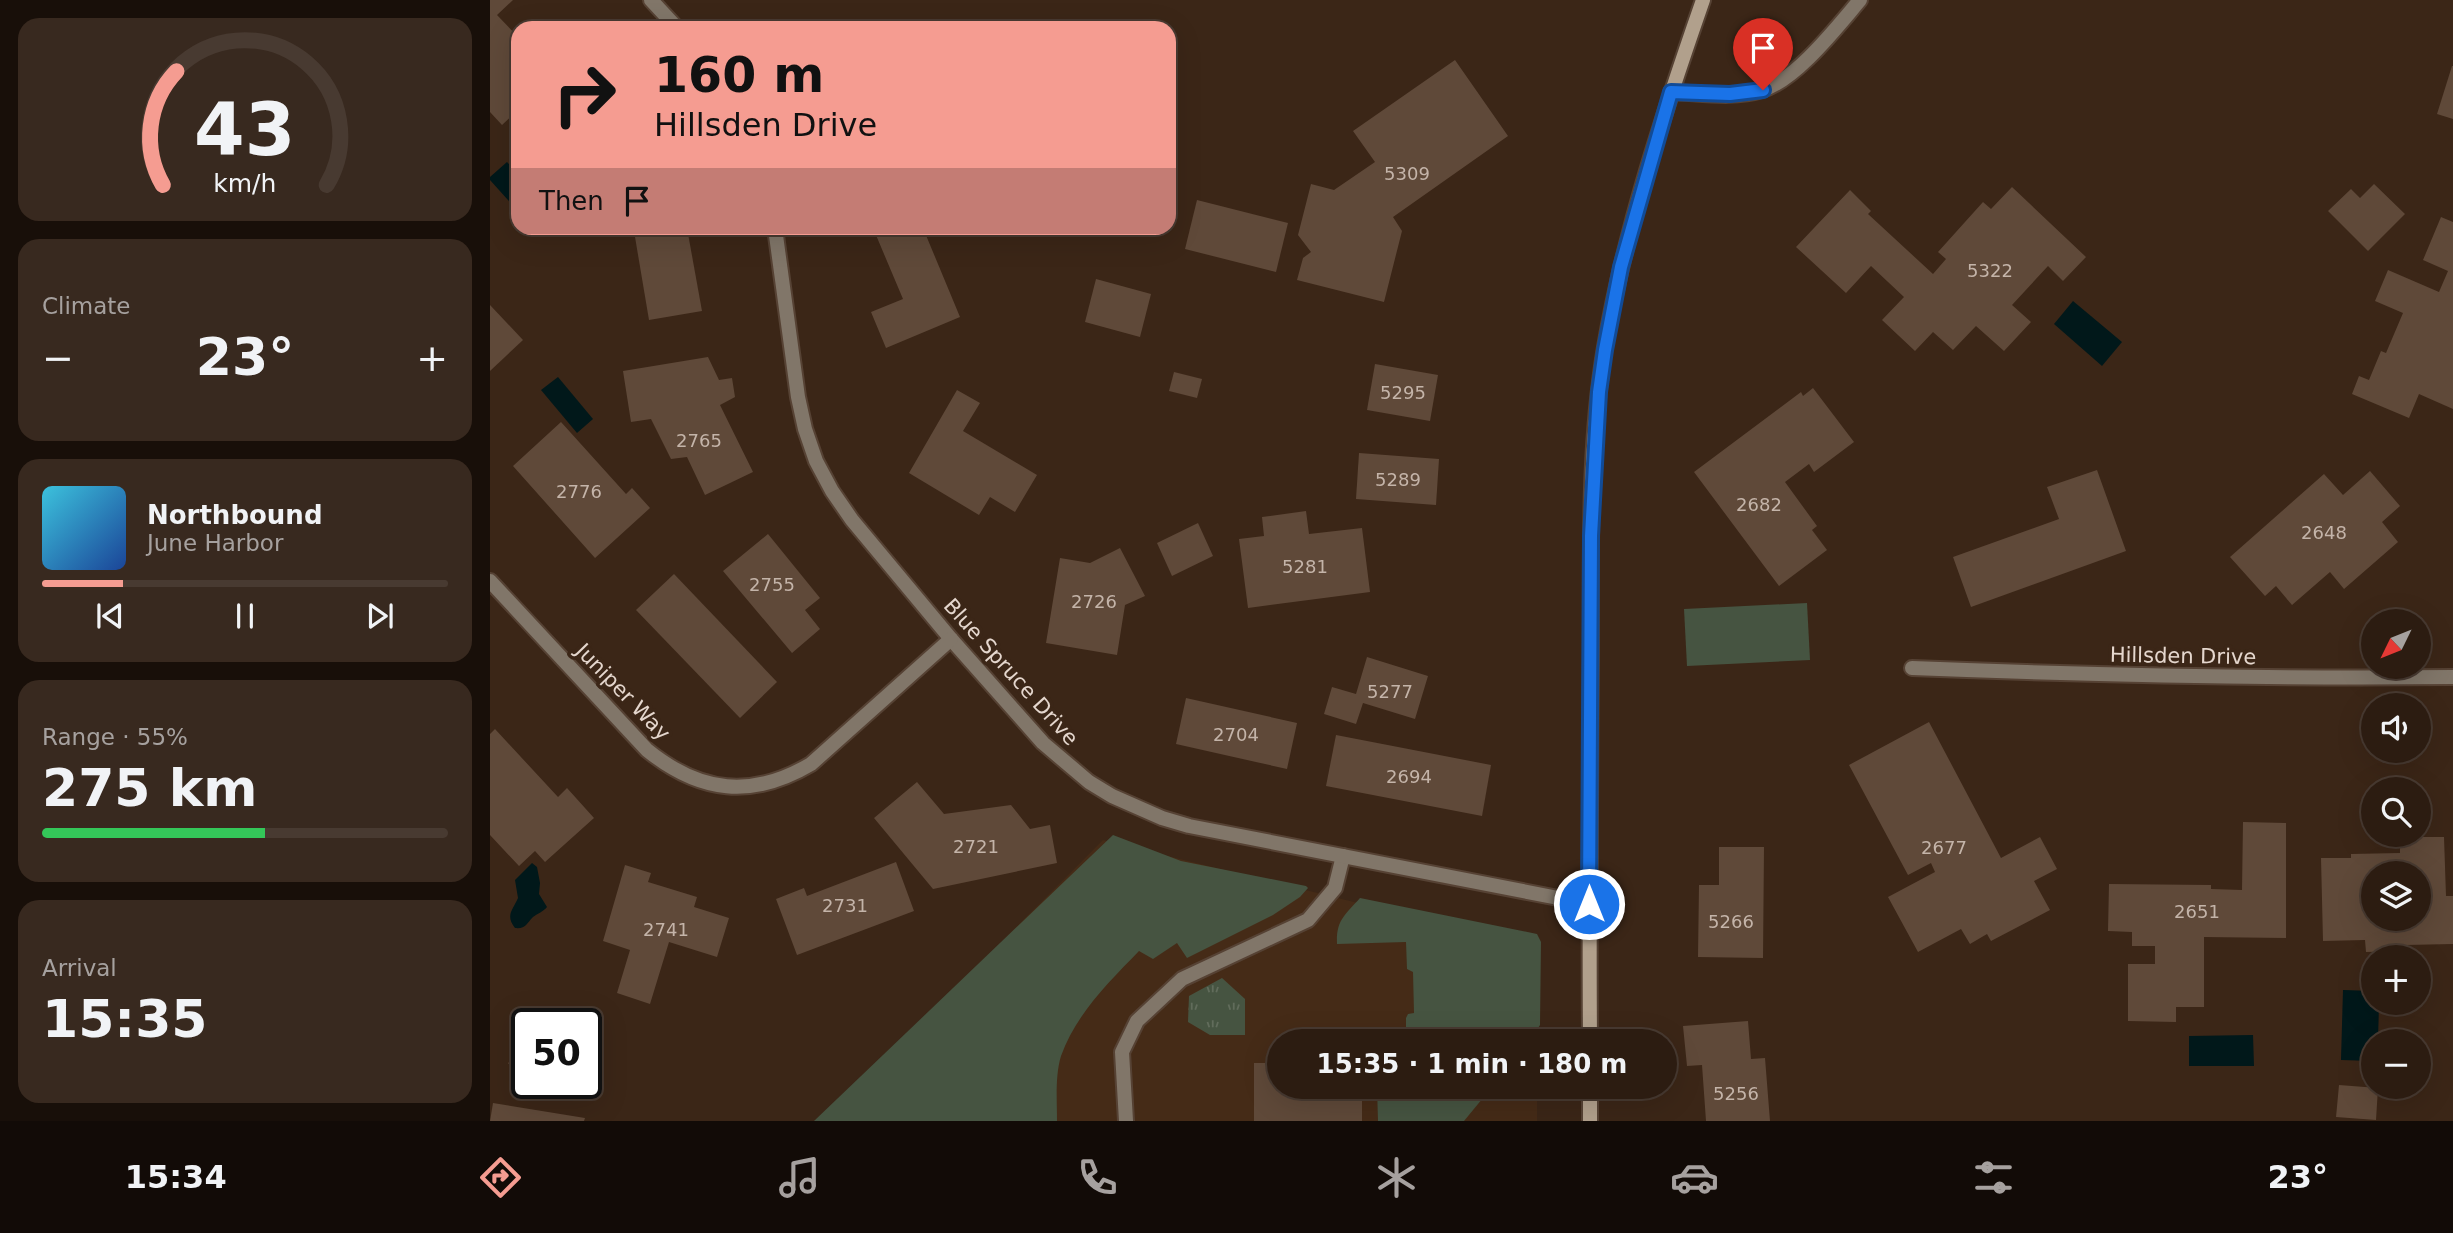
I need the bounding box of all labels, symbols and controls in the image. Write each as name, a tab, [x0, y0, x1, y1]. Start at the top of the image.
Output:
pin	[1733, 18, 1793, 90]
icon: arrive	[1744, 29, 1782, 67]
text: 160 m	[654, 47, 824, 104]
icon: right	[539, 49, 630, 140]
text: 43	[194, 88, 296, 173]
text: Hillsden Drive	[654, 106, 877, 144]
house number: 5309	[1384, 163, 1430, 184]
text: km/h	[213, 169, 277, 198]
icon: arrive	[618, 182, 656, 220]
text: Then	[539, 186, 604, 216]
house number: 5322	[1967, 260, 2013, 281]
text: Climate	[42, 293, 131, 319]
text: 23°	[196, 327, 294, 387]
text: −	[42, 336, 74, 380]
text: +	[416, 336, 448, 380]
house number: 5295	[1380, 382, 1426, 403]
house number: 2765	[676, 430, 722, 451]
house number: 5289	[1375, 469, 1421, 490]
house number: 2776	[556, 481, 602, 502]
house number: 2682	[1736, 494, 1782, 515]
text: Northbound	[147, 500, 323, 530]
house number: 2648	[2301, 522, 2347, 543]
text: June Harbor	[147, 530, 283, 556]
house number: 5281	[1282, 556, 1328, 577]
house number: 2755	[749, 574, 795, 595]
house number: 2726	[1071, 591, 1117, 612]
street label: Blue Spruce Drive	[939, 594, 1083, 750]
icon: previous	[91, 597, 129, 635]
icon: pause	[226, 597, 264, 635]
icon: next	[361, 597, 399, 635]
north arrow	[2361, 609, 2431, 679]
map controls	[2361, 609, 2431, 1099]
street label: Juniper Way	[570, 637, 675, 745]
street label: Hillsden Drive	[2110, 643, 2256, 669]
house number: 5277	[1367, 681, 1413, 702]
button: sound	[2361, 693, 2431, 763]
text: Range · 55%	[42, 724, 188, 750]
house number: 2704	[1213, 724, 1259, 745]
text: 275 km	[42, 758, 257, 818]
house number: 2694	[1386, 766, 1432, 787]
button: search	[2361, 777, 2431, 847]
house number: 2721	[953, 836, 999, 857]
house number: 2677	[1921, 837, 1967, 858]
button: layers	[2361, 861, 2431, 931]
position arrow	[1552, 867, 1626, 941]
house number: 2731	[822, 895, 868, 916]
house number: 2651	[2174, 901, 2220, 922]
house number: 5266	[1708, 911, 1754, 932]
house number: 2741	[643, 919, 689, 940]
button: +	[2361, 945, 2431, 1015]
text: Arrival	[42, 955, 117, 981]
text: 15:35	[42, 989, 208, 1049]
speed limit sign: 50	[511, 1008, 602, 1099]
button: −	[2361, 1029, 2431, 1099]
text: 15:35 · 1 min · 180 m	[1317, 1049, 1627, 1079]
house number: 5256	[1713, 1083, 1759, 1104]
icon: directions	[476, 1153, 525, 1202]
icon: music	[775, 1153, 824, 1202]
icon: phone	[1073, 1153, 1122, 1202]
icon: climate	[1372, 1153, 1421, 1202]
icon: car	[1670, 1153, 1719, 1202]
icon: filters	[1969, 1153, 2018, 1202]
text: 15:34	[125, 1158, 227, 1196]
text: 23°	[2268, 1158, 2328, 1196]

